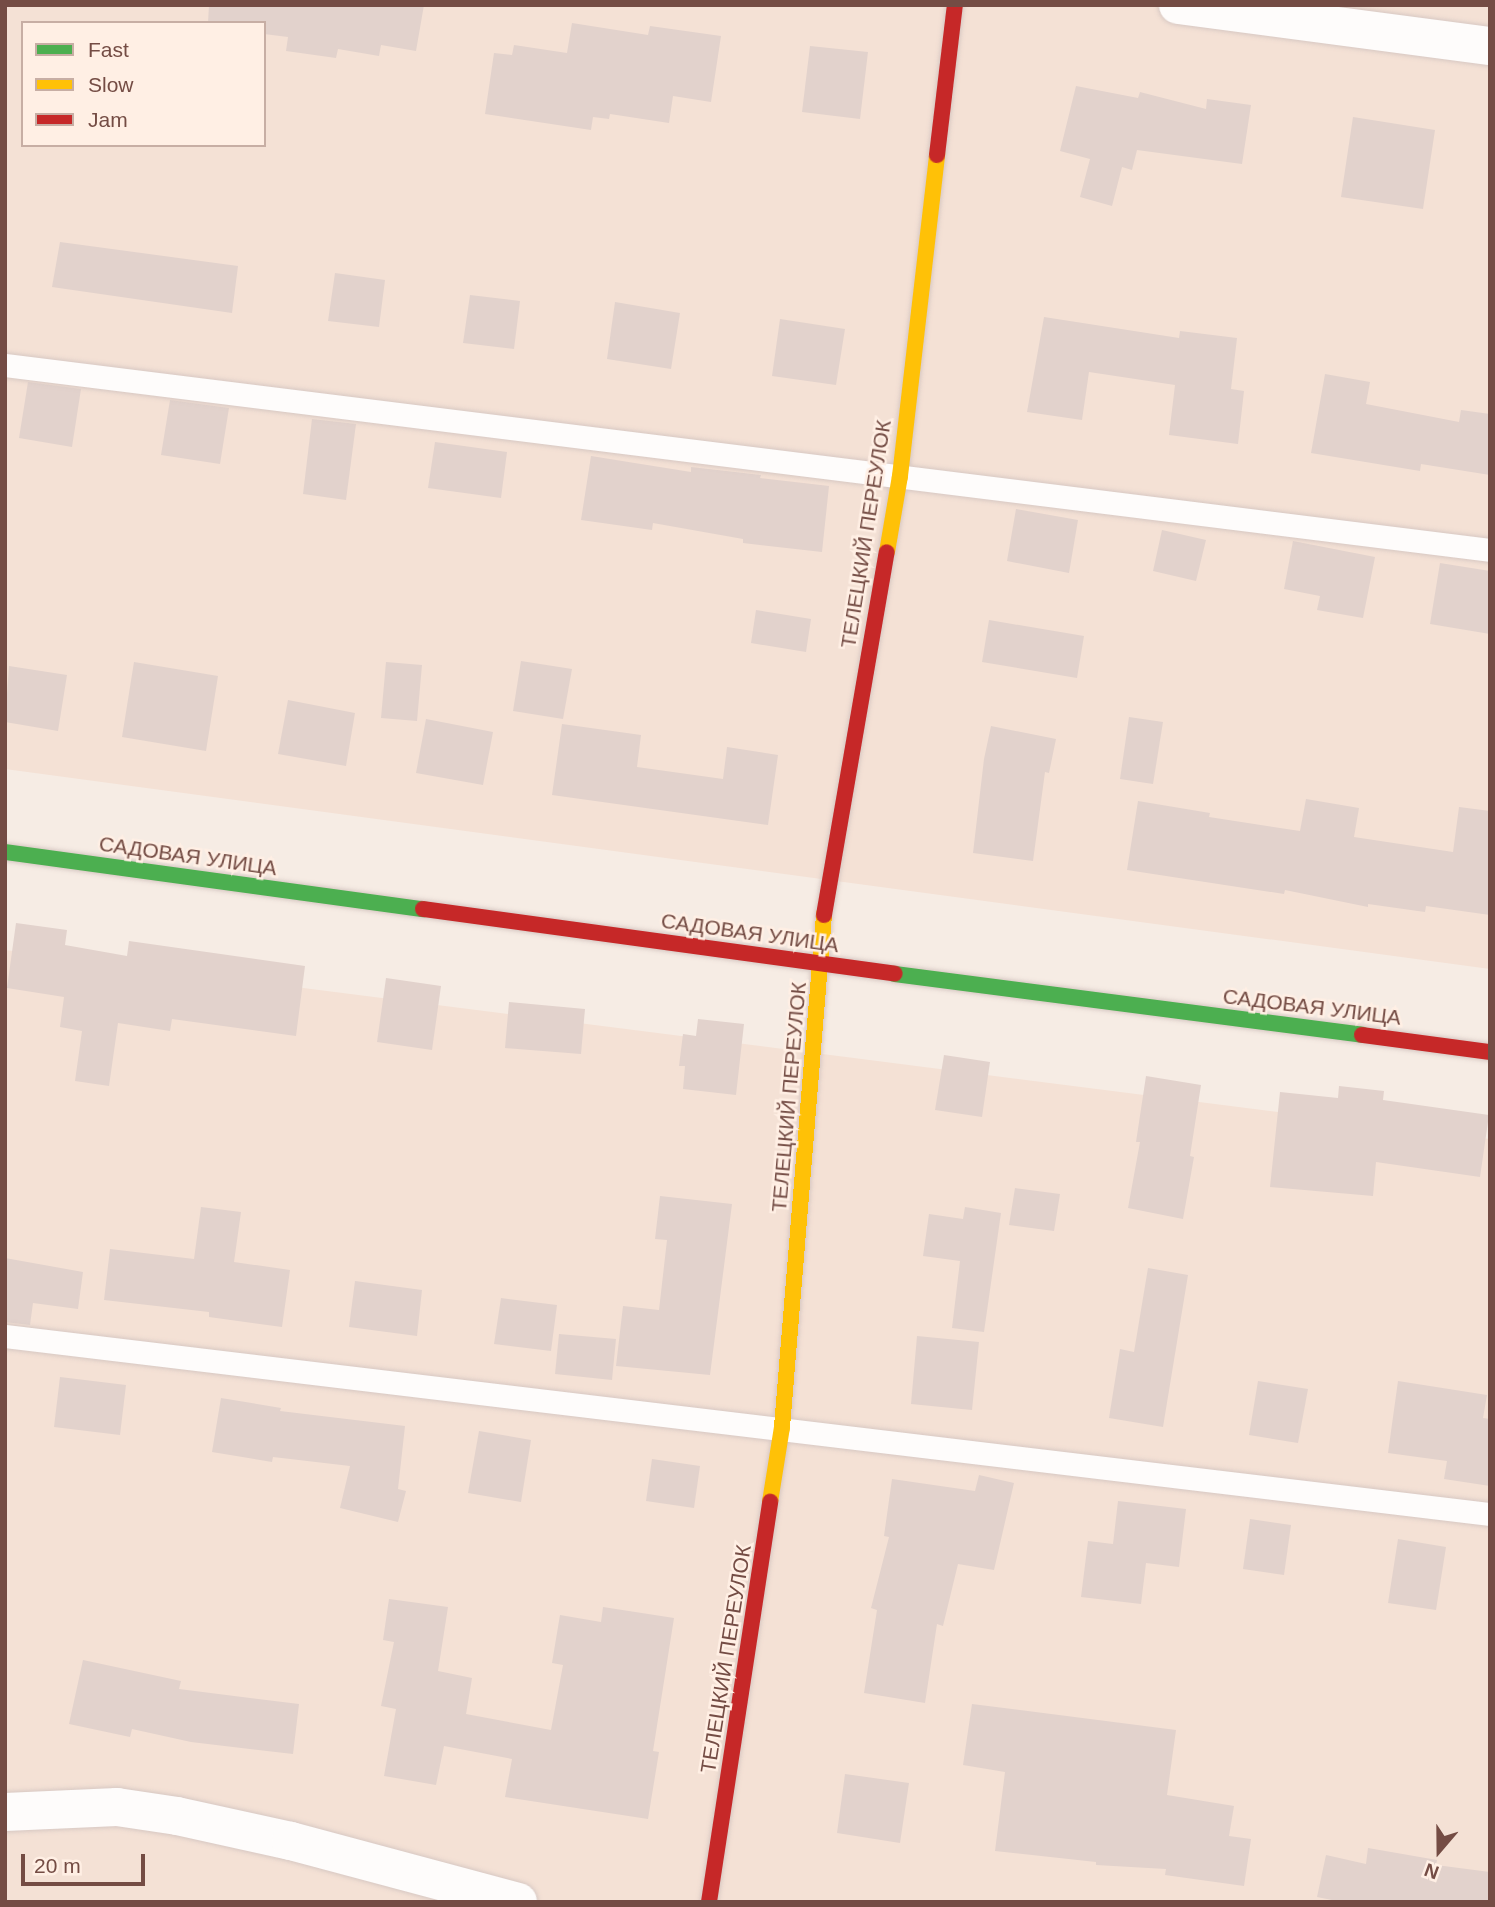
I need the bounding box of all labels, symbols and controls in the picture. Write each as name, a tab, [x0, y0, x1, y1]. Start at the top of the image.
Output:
legend	[21, 21, 266, 147]
text: Fast	[88, 38, 129, 61]
text: Slow	[88, 73, 134, 96]
text: Jam	[88, 108, 128, 131]
street label: ТЕЛЕЦКИЙ ПЕРЕУЛОК	[836, 418, 896, 650]
street label: САДОВАЯ УЛИЦА	[97, 831, 279, 881]
street label: САДОВАЯ УЛИЦА	[659, 908, 841, 958]
street label: ТЕЛЕЦКИЙ ПЕРЕУЛОК	[766, 981, 812, 1213]
street label: САДОВАЯ УЛИЦА	[1221, 984, 1403, 1030]
street label: ТЕЛЕЦКИЙ ПЕРЕУЛОК	[696, 1543, 756, 1775]
north arrow	[1404, 1816, 1474, 1886]
scale bar	[24, 1840, 149, 1884]
text: 20 m	[34, 1854, 81, 1877]
text: N	[1422, 1859, 1442, 1883]

